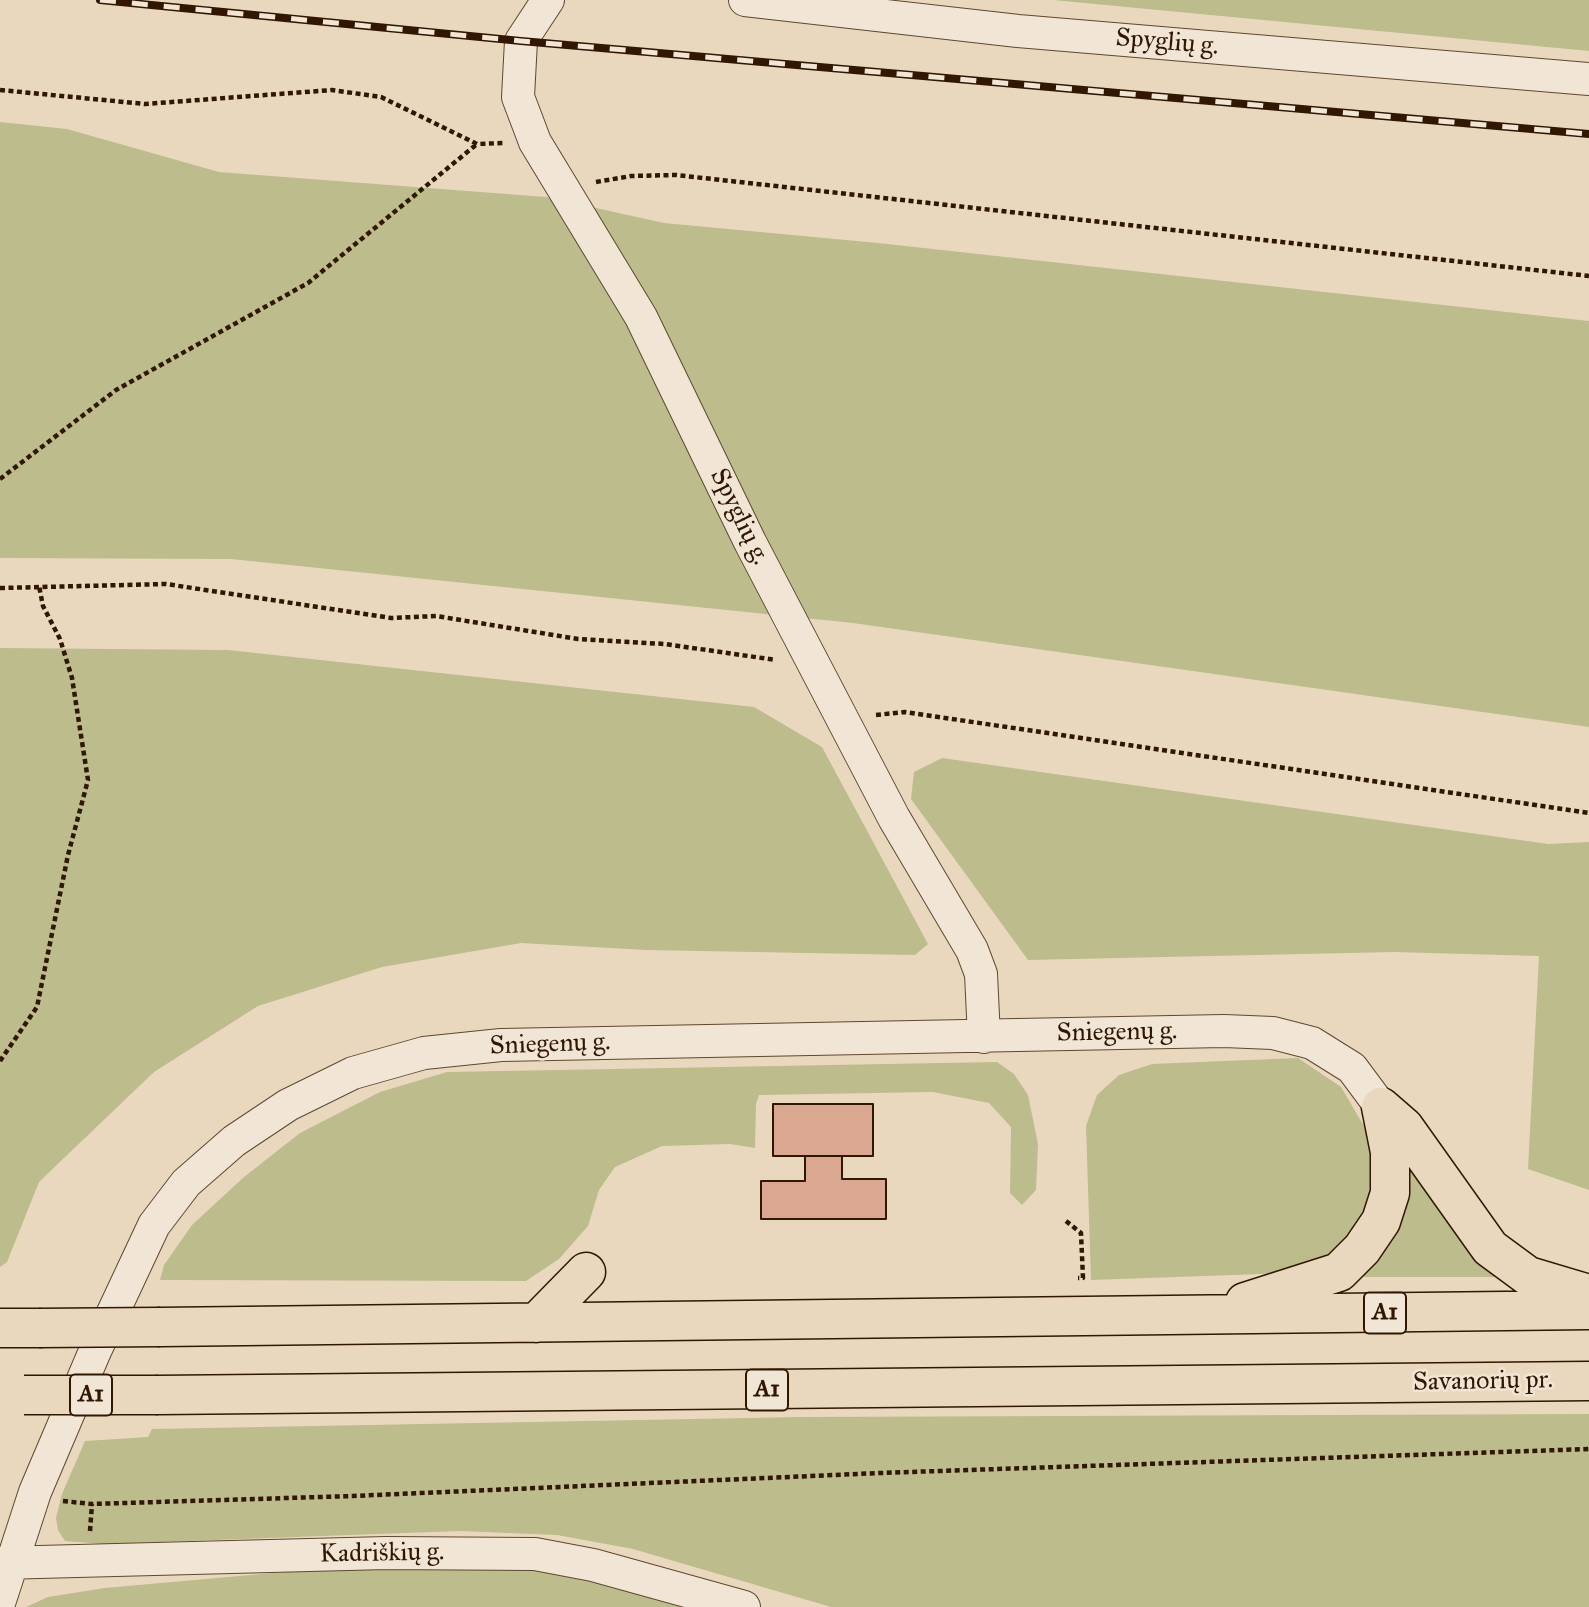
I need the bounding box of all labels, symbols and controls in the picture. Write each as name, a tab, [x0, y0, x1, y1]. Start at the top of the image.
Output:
street label: Spyglių g.	[1114, 23, 1220, 63]
street label: Spyglių g.	[702, 464, 776, 570]
street label: Sniegenų g.	[1056, 1016, 1178, 1050]
street label: Sniegenų g.	[489, 1027, 611, 1063]
road number: A1	[1364, 1293, 1406, 1334]
street label: Savanorių pr.	[1413, 1365, 1553, 1399]
road number: A1	[746, 1370, 788, 1410]
road number: A1	[70, 1374, 112, 1415]
street label: Kadriškių g.	[319, 1537, 445, 1571]

